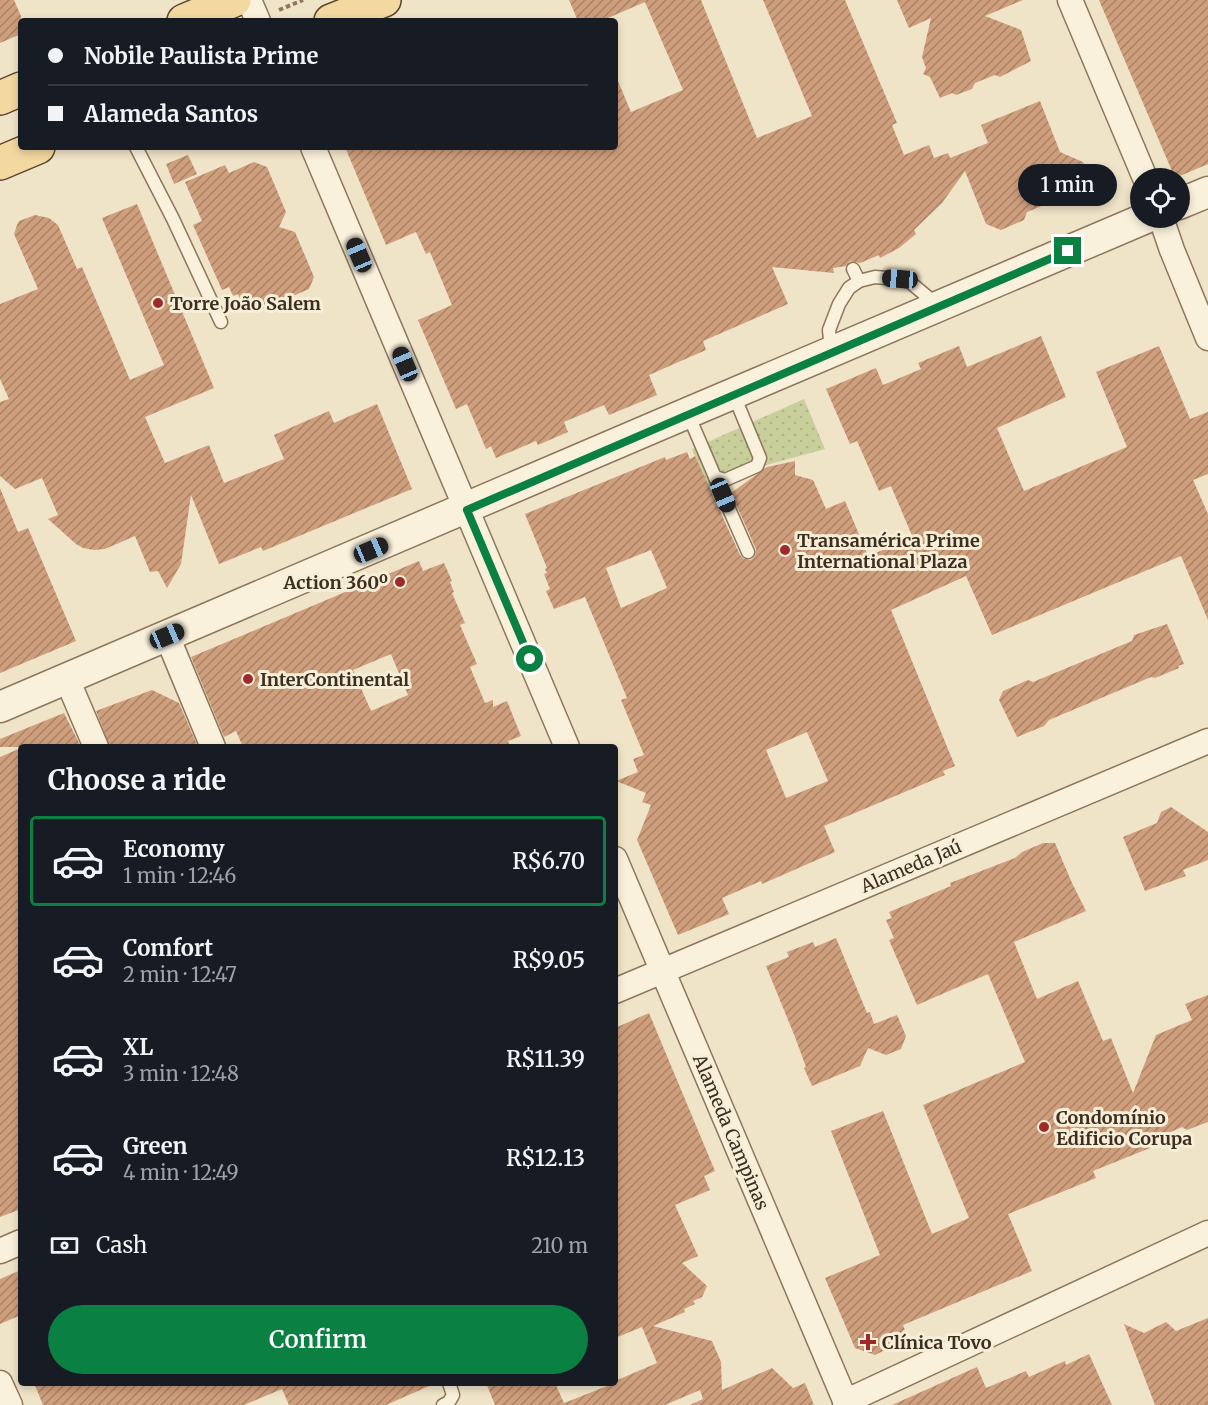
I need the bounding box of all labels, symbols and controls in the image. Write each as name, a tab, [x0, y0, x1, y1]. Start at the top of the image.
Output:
text: Nobile Paulista Prime	[84, 42, 318, 70]
text: Alameda Santos	[84, 100, 258, 128]
callout: 1 min	[1018, 164, 1118, 206]
map controls	[1130, 168, 1190, 228]
button: locate	[1130, 168, 1190, 228]
text: 1 min	[1041, 172, 1094, 197]
car	[344, 235, 374, 275]
route end	[1054, 237, 1081, 264]
car	[881, 269, 919, 289]
place label: Torre João Salem	[170, 292, 321, 315]
marker: Torre João Salem	[151, 296, 165, 310]
car	[390, 344, 420, 384]
car	[708, 475, 738, 515]
place label: Transamérica Prime International Plaza	[797, 529, 980, 573]
car	[351, 535, 391, 565]
marker: Transamérica Prime International Plaza	[778, 543, 792, 557]
place label: Action 360º	[283, 571, 388, 594]
marker: Action 360º	[393, 575, 407, 589]
car	[147, 621, 187, 651]
route start	[516, 645, 543, 672]
place label: InterContinental	[260, 668, 409, 691]
marker: InterContinental	[241, 672, 255, 686]
text: Choose a ride	[48, 763, 226, 797]
icon: car	[51, 834, 105, 888]
street label: Alameda Jaú	[856, 834, 965, 898]
text: Economy	[123, 835, 224, 863]
text: R$6.70	[512, 847, 585, 875]
text: 1 min · 12:46	[123, 863, 236, 888]
icon: car	[51, 933, 105, 987]
text: Comfort	[123, 934, 213, 962]
text: R$9.05	[513, 946, 585, 974]
text: 2 min · 12:47	[123, 962, 237, 987]
icon: car	[51, 1032, 105, 1086]
text: XL	[123, 1033, 153, 1061]
text: R$11.39	[506, 1045, 585, 1073]
street label: Alameda Campinas	[687, 1050, 774, 1214]
text: 3 min · 12:48	[123, 1061, 239, 1086]
place label: Condomínio Edificio Corupa	[1056, 1106, 1192, 1150]
marker: Condomínio Edificio Corupa	[1037, 1120, 1051, 1134]
icon: car	[51, 1131, 105, 1185]
text: Green	[123, 1132, 187, 1160]
text: R$12.13	[506, 1144, 585, 1172]
text: 4 min · 12:49	[123, 1160, 239, 1185]
icon: cash	[48, 1229, 81, 1262]
text: Cash	[96, 1231, 147, 1259]
text: 210 m	[531, 1233, 588, 1258]
button: Confirm	[48, 1305, 588, 1374]
place label: Clínica Tovo	[882, 1331, 992, 1354]
marker: Clínica Tovo	[859, 1333, 877, 1351]

